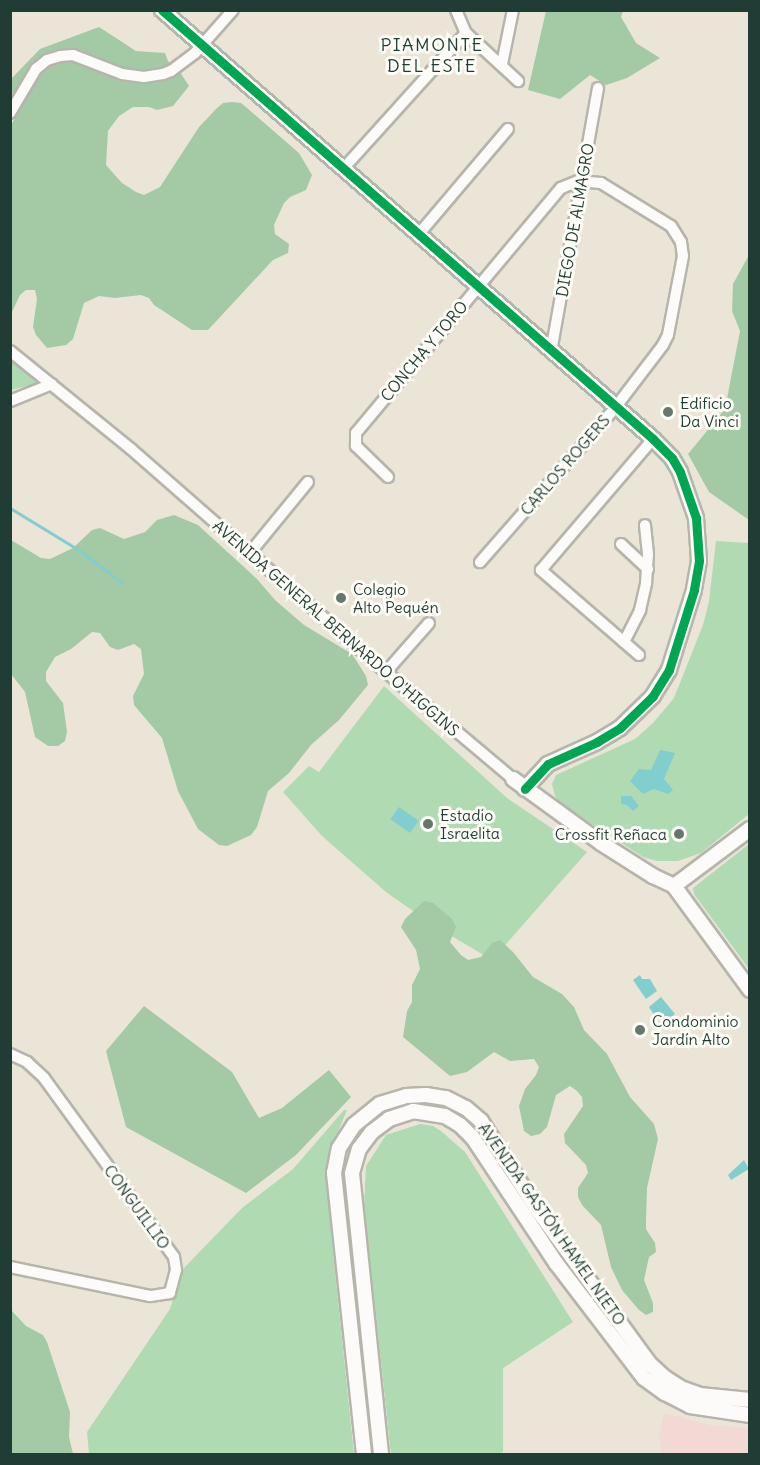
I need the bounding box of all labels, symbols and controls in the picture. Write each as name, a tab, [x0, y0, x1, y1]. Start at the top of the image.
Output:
district label: PIAMONTE DEL ESTE	[380, 35, 484, 78]
street label: DIEGO DE ALMAGRO	[552, 142, 598, 298]
street label: CONCHA Y TORO	[376, 297, 472, 405]
place label: Edificio Da Vinci	[680, 393, 739, 431]
marker: Edificio Da Vinci	[661, 405, 675, 419]
street label: CARLOS ROGERS	[516, 411, 614, 519]
street label: AVENIDA GENERAL BERNARDO O'HIGGINS	[209, 516, 463, 740]
place label: Colegio Alto Pequén	[353, 579, 439, 617]
marker: Colegio Alto Pequén	[334, 591, 348, 605]
place label: Estadio Israelita	[440, 805, 500, 843]
marker: Estadio Israelita	[421, 817, 435, 831]
place label: Crossfit Reñaca	[555, 824, 667, 844]
marker: Crossfit Reñaca	[672, 827, 686, 841]
place label: Condominio Jardín Alto	[652, 1011, 738, 1049]
marker: Condominio Jardín Alto	[633, 1023, 647, 1037]
street label: AVENIDA GASTÓN HAMEL NIETO	[474, 1119, 630, 1329]
street label: CONGUILLIO	[100, 1161, 174, 1253]

